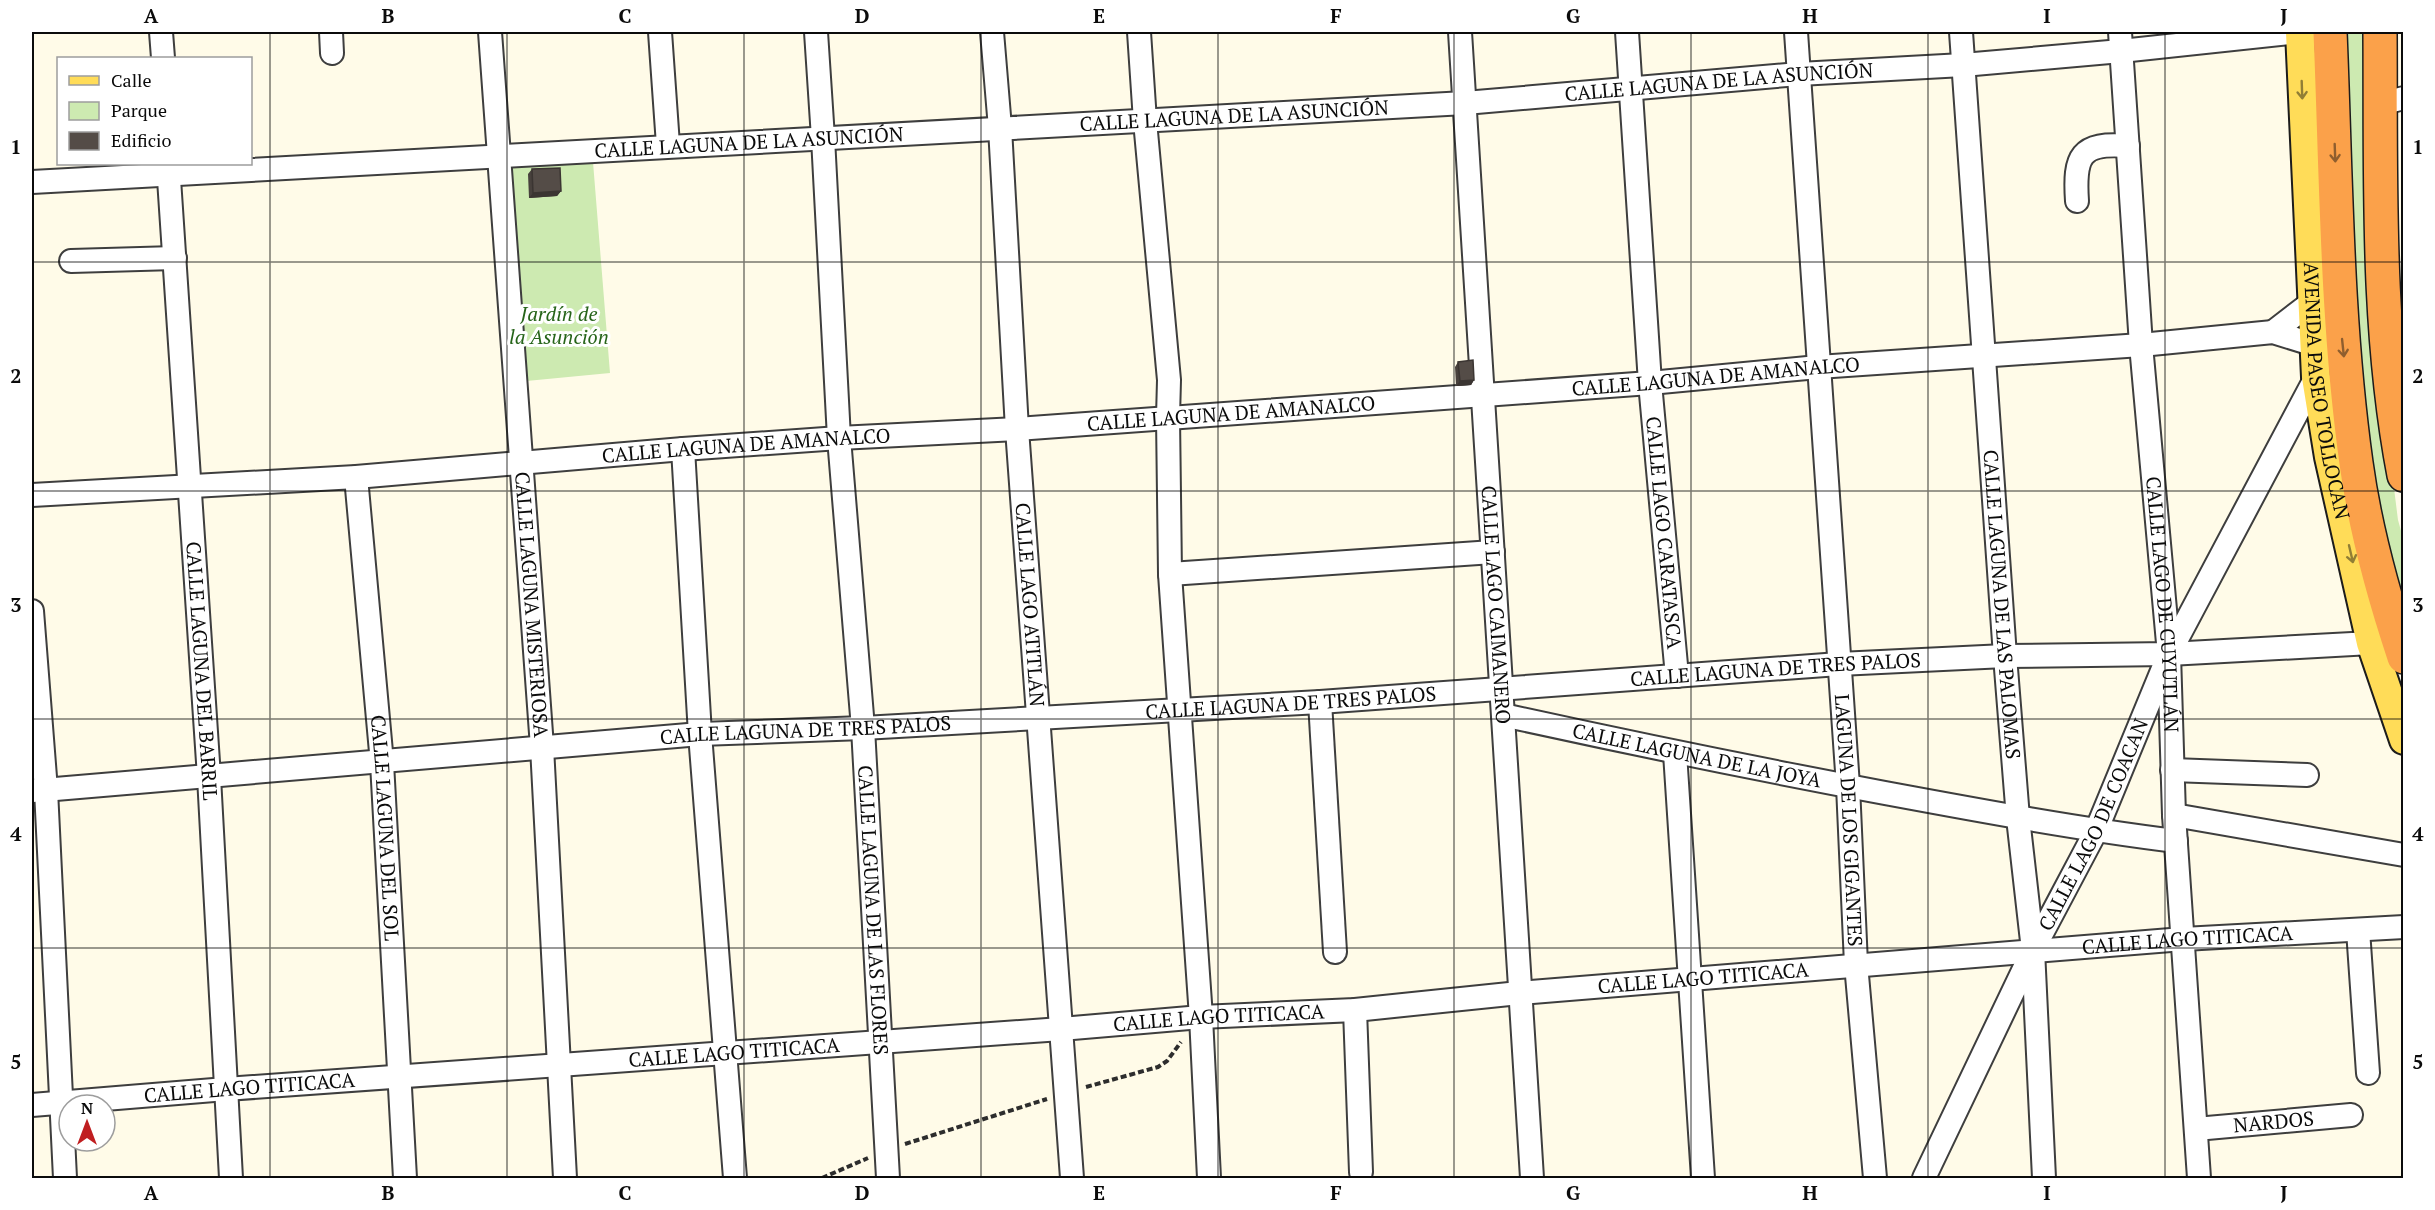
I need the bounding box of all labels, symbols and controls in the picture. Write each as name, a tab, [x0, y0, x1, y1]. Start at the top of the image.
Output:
text: A	[144, 2, 159, 29]
text: B	[382, 2, 395, 29]
text: C	[618, 2, 632, 29]
text: D	[855, 2, 869, 29]
text: E	[1093, 2, 1105, 29]
text: F	[1330, 2, 1342, 29]
text: G	[1566, 2, 1580, 29]
text: H	[1802, 2, 1818, 29]
text: I	[2043, 2, 2051, 29]
text: J	[2280, 2, 2288, 29]
street label: CALLE LAGUNA DE LA ASUNCIÓN	[1563, 56, 1874, 107]
legend	[57, 57, 252, 165]
text: Calle	[111, 68, 152, 92]
one-way arrow	[2296, 79, 2308, 99]
street label: CALLE LAGUNA DE LA ASUNCIÓN	[1079, 93, 1390, 137]
text: Parque	[111, 98, 167, 122]
street label: CALLE LAGUNA DE LA ASUNCIÓN	[594, 120, 904, 164]
text: Edificio	[111, 128, 171, 152]
text: 1	[10, 133, 22, 160]
text: 1	[2412, 133, 2424, 160]
one-way arrow	[2329, 142, 2340, 162]
street label: AVENIDA PASEO TOLLOCAN	[2298, 261, 2357, 522]
park label: Jardín de la Asunción	[509, 300, 609, 350]
one-way arrow	[2338, 337, 2349, 357]
street label: CALLE LAGUNA DE AMANALCO	[1571, 350, 1861, 402]
text: 2	[10, 362, 22, 389]
text: 2	[2412, 362, 2424, 389]
street label: CALLE LAGUNA DE AMANALCO	[1086, 389, 1376, 437]
street label: CALLE LAGO CARATASCA	[1640, 415, 1688, 650]
street label: CALLE LAGUNA DE AMANALCO	[601, 421, 891, 469]
street label: CALLE LAGUNA DE LAS PALOMAS	[1977, 449, 2027, 760]
street label: CALLE LAGUNA MISTERIOSA	[509, 471, 555, 739]
street label: CALLE LAGO DE CUYUTLÁN	[2140, 475, 2185, 733]
street label: CALLE LAGO CAIMANERO	[1476, 485, 1517, 725]
street label: CALLE LAGO ATITLÁN	[1009, 502, 1051, 708]
street label: CALLE LAGUNA DEL BARRIL	[180, 541, 224, 801]
one-way arrow	[2345, 544, 2357, 563]
text: 3	[10, 591, 22, 618]
text: 3	[2412, 591, 2424, 618]
street label: CALLE LAGUNA DE TRES PALOS	[1629, 646, 1922, 692]
street label: CALLE LAGUNA DE TRES PALOS	[1144, 680, 1437, 725]
street label: LAGUNA DE LOS GIGANTES	[1829, 693, 1869, 947]
street label: CALLE LAGUNA DE TRES PALOS	[659, 709, 952, 750]
street label: CALLE LAGUNA DEL SOL	[365, 714, 406, 941]
street label: CALLE LAGO DE COACAN	[2032, 714, 2154, 935]
street label: CALLE LAGUNA DE LA JOYA	[1570, 716, 1824, 794]
street label: CALLE LAGUNA DE LAS FLORES	[852, 764, 895, 1056]
text: 4	[10, 820, 22, 847]
text: 4	[2412, 820, 2424, 847]
street label: CALLE LAGO TITICACA	[2081, 919, 2294, 960]
street label: CALLE LAGO TITICACA	[1596, 955, 1810, 1000]
street label: CALLE LAGO TITICACA	[1112, 997, 1325, 1037]
street label: CALLE LAGO TITICACA	[628, 1031, 841, 1073]
text: 5	[10, 1048, 22, 1075]
text: 5	[2412, 1048, 2424, 1075]
street label: CALLE LAGO TITICACA	[143, 1066, 356, 1109]
north arrow	[57, 1093, 117, 1153]
text: N	[81, 1097, 93, 1119]
street label: NARDOS	[2232, 1104, 2315, 1139]
text: A	[144, 1179, 159, 1206]
text: B	[382, 1179, 395, 1206]
text: C	[618, 1179, 632, 1206]
text: D	[855, 1179, 869, 1206]
text: E	[1093, 1179, 1105, 1206]
text: F	[1330, 1179, 1342, 1206]
text: G	[1566, 1179, 1580, 1206]
text: H	[1802, 1179, 1818, 1206]
text: I	[2043, 1179, 2051, 1206]
text: J	[2280, 1179, 2288, 1206]

